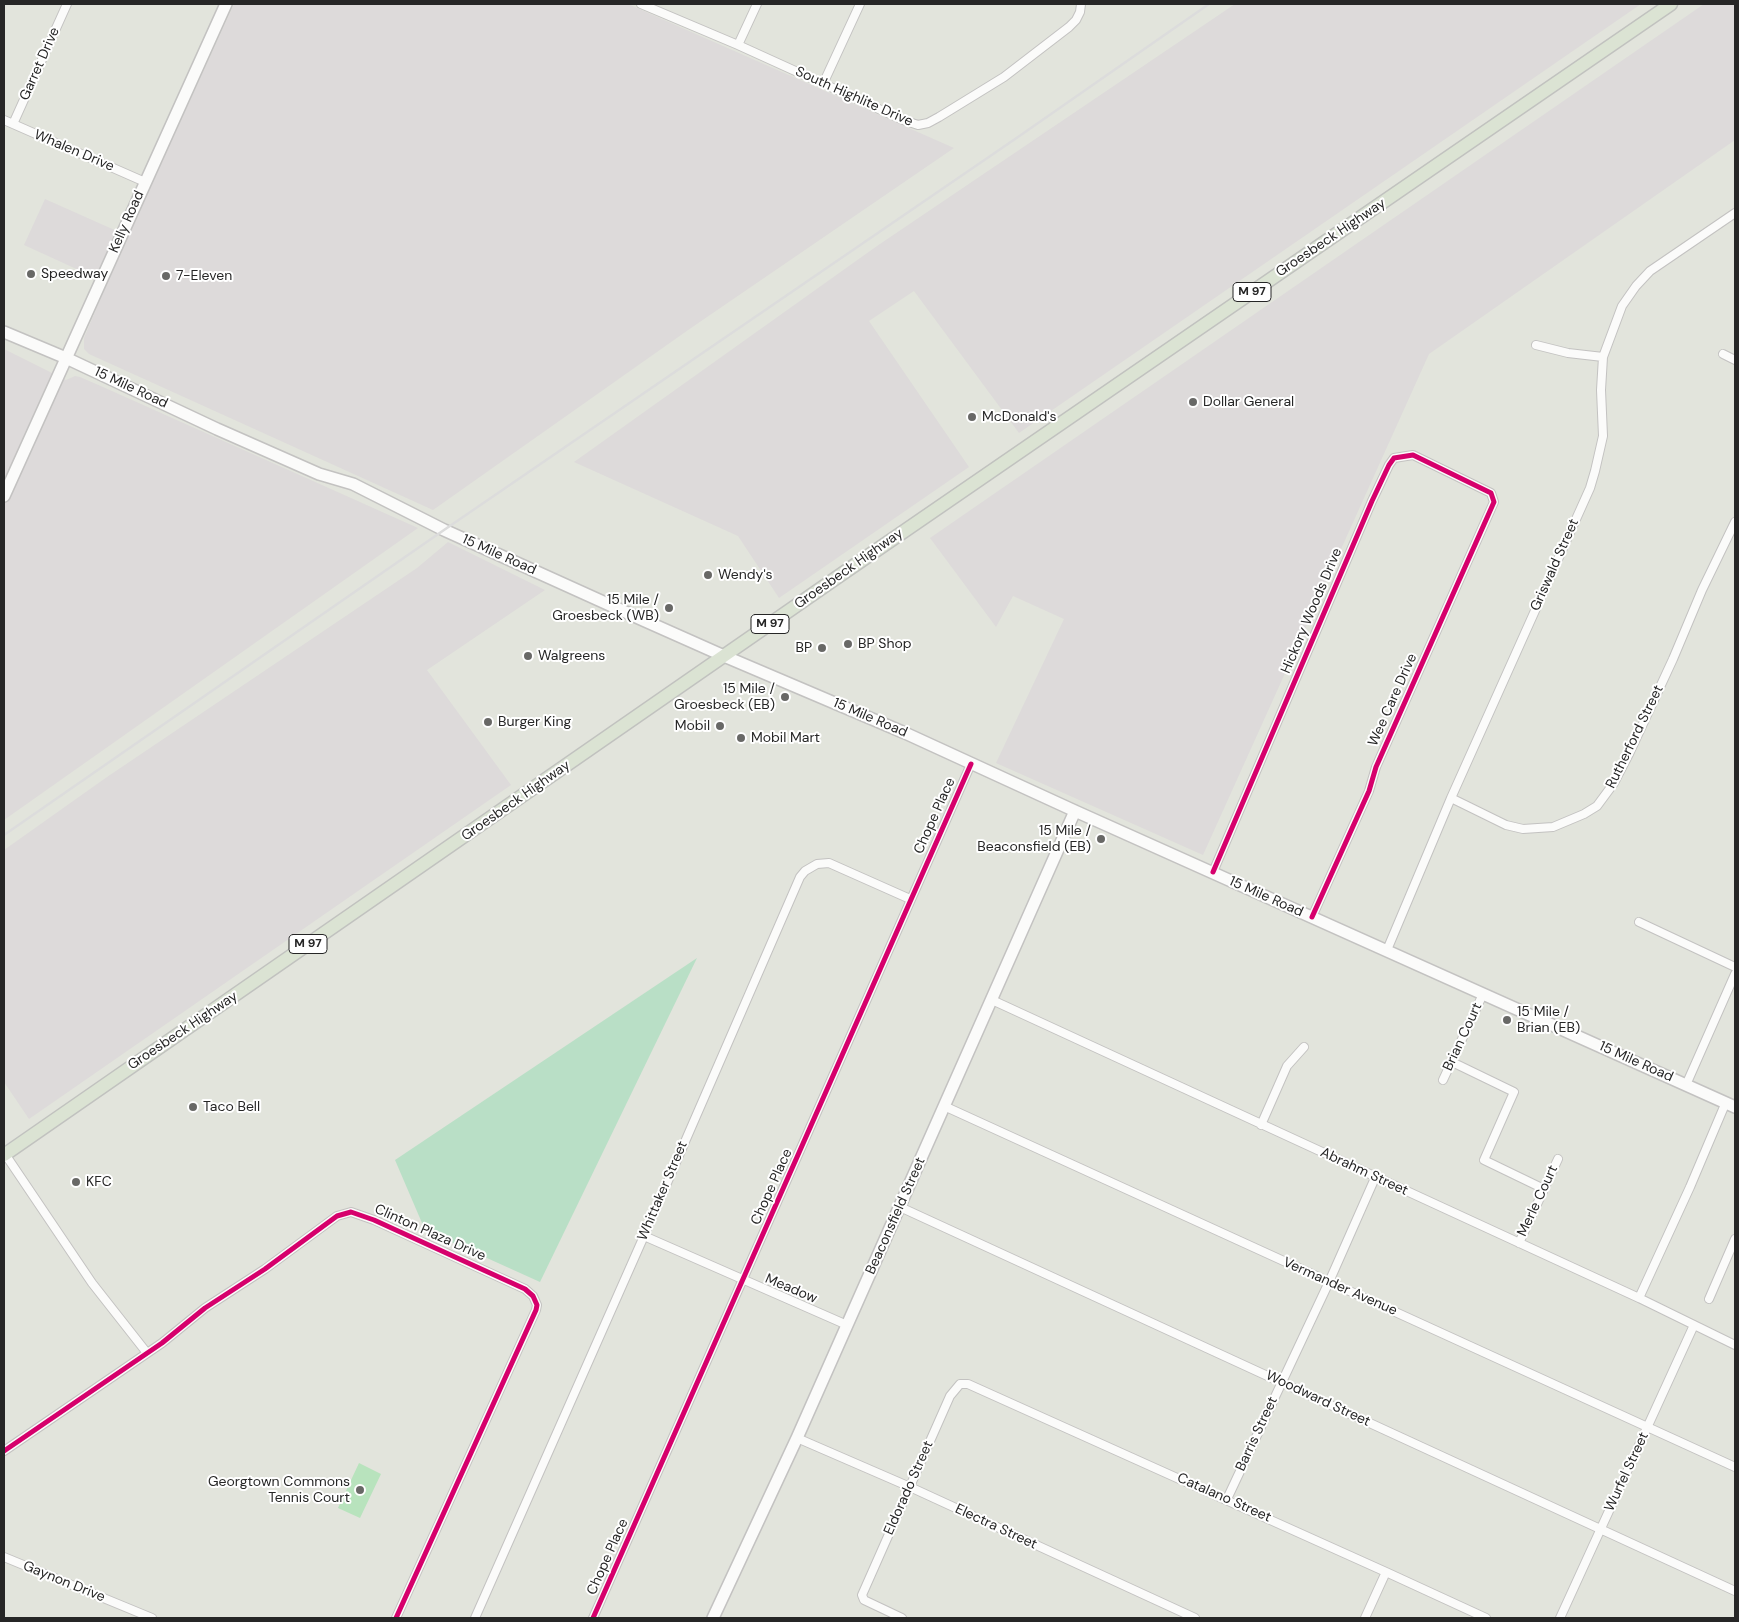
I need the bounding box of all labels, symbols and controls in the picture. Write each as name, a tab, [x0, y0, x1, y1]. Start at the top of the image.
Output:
street label: Garret Drive	[16, 25, 64, 103]
street label: South Highlite Drive	[793, 63, 915, 131]
street label: Whalen Drive	[32, 127, 116, 175]
street label: Kelly Road	[106, 188, 148, 256]
street label: Groesbeck Highway	[1273, 195, 1389, 281]
place label: Speedway	[41, 266, 108, 282]
marker: Speedway	[25, 268, 37, 280]
place label: 7-Eleven	[176, 268, 232, 284]
marker: 7-Eleven	[160, 270, 172, 282]
road number: M 97	[1233, 282, 1271, 302]
street label: 15 Mile Road	[92, 364, 170, 412]
place label: Dollar General	[1203, 394, 1294, 410]
marker: Dollar General	[1187, 396, 1199, 408]
place label: McDonald's	[982, 409, 1057, 425]
marker: McDonald's	[966, 411, 978, 423]
street label: Griswald Street	[1527, 516, 1583, 614]
street label: Groesbeck Highway	[791, 525, 907, 613]
street label: 15 Mile Road	[459, 531, 539, 579]
street label: Hickory Woods Drive	[1278, 546, 1346, 676]
place label: Wendy's	[718, 567, 773, 583]
marker: Wendy's	[702, 569, 714, 581]
place label: 15 Mile / Groesbeck (WB)	[552, 592, 659, 624]
marker: 15 Mile / Groesbeck (WB)	[663, 602, 675, 614]
road number: M 97	[751, 614, 789, 634]
place label: BP Shop	[858, 636, 912, 652]
marker: BP Shop	[842, 638, 854, 650]
place label: BP	[795, 640, 812, 656]
marker: BP	[816, 642, 828, 654]
place label: Walgreens	[538, 648, 605, 664]
marker: Walgreens	[522, 650, 534, 662]
street label: Wee Care Drive	[1365, 651, 1421, 749]
place label: 15 Mile / Groesbeck (EB)	[674, 681, 775, 714]
street label: Rutherford Street	[1603, 683, 1667, 791]
marker: 15 Mile / Groesbeck (EB)	[779, 691, 791, 703]
street label: 15 Mile Road	[830, 695, 910, 741]
place label: Burger King	[498, 714, 571, 730]
marker: Burger King	[482, 716, 494, 728]
place label: Mobil	[675, 718, 710, 734]
marker: Mobil	[714, 720, 726, 732]
place label: Mobil Mart	[751, 730, 820, 746]
marker: Mobil Mart	[735, 732, 747, 744]
street label: Groesbeck Highway	[458, 757, 574, 845]
street label: Chope Place	[911, 775, 959, 857]
place label: 15 Mile / Beaconsfield (EB)	[977, 823, 1091, 856]
marker: 15 Mile / Beaconsfield (EB)	[1095, 833, 1107, 845]
street label: 15 Mile Road	[1226, 873, 1306, 921]
road number: M 97	[289, 934, 327, 954]
street label: Groesbeck Highway	[125, 988, 241, 1074]
street label: Brian Court	[1440, 1000, 1486, 1074]
place label: 15 Mile / Brian (EB)	[1517, 1004, 1580, 1036]
marker: 15 Mile / Brian (EB)	[1501, 1014, 1513, 1026]
street label: 15 Mile Road	[1596, 1038, 1676, 1086]
place label: Taco Bell	[203, 1099, 260, 1115]
marker: Taco Bell	[187, 1101, 199, 1113]
street label: Whittaker Street	[634, 1139, 692, 1243]
street label: Abrahm Street	[1318, 1144, 1410, 1200]
street label: Chope Place	[748, 1146, 796, 1228]
street label: Beaconsfield Street	[863, 1155, 929, 1277]
street label: Merle Court	[1514, 1163, 1562, 1239]
place label: KFC	[86, 1174, 112, 1190]
marker: KFC	[70, 1176, 82, 1188]
street label: Clinton Plaza Drive	[372, 1201, 488, 1265]
street label: Vermander Avenue	[1280, 1254, 1400, 1320]
street label: Meadow	[762, 1271, 820, 1307]
street label: Woodward Street	[1263, 1367, 1373, 1431]
street label: Barris Street	[1232, 1394, 1282, 1474]
street label: Wurfel Street	[1601, 1430, 1653, 1514]
street label: Eldorado Street	[881, 1438, 937, 1538]
street label: Catalano Street	[1174, 1470, 1274, 1526]
place label: Georgtown Commons Tennis Court	[208, 1474, 350, 1506]
marker: Georgtown Commons Tennis Court	[354, 1484, 366, 1496]
street label: Electra Street	[952, 1501, 1040, 1553]
street label: Chope Place	[584, 1516, 632, 1598]
street label: Gaynon Drive	[20, 1558, 108, 1606]

